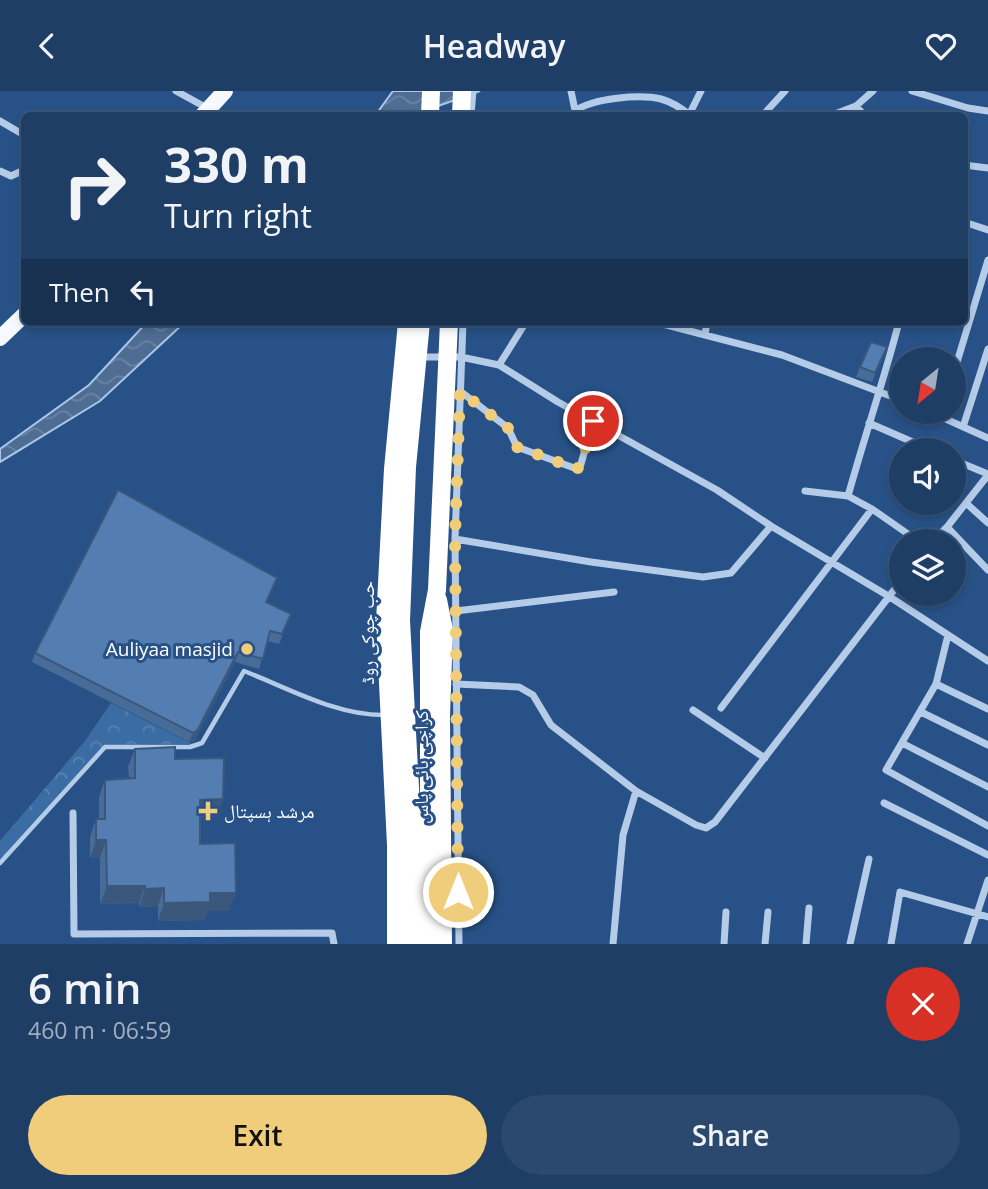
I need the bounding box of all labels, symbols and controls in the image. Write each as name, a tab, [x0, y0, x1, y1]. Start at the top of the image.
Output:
text: Headway	[423, 24, 565, 67]
icon: back	[28, 27, 66, 65]
icon: heart	[922, 27, 960, 65]
text: 330 m	[164, 131, 309, 197]
icon: right	[49, 140, 140, 231]
text: Turn right	[164, 194, 312, 237]
icon: left	[124, 273, 162, 311]
text: Then	[49, 274, 110, 310]
north arrow	[889, 347, 966, 423]
map controls	[889, 347, 966, 606]
pin	[563, 391, 623, 451]
icon: arrive	[574, 402, 612, 440]
button: sound	[889, 438, 966, 515]
button: layers	[889, 529, 966, 606]
street label: حب چوکی روڈ	[354, 581, 380, 685]
place label: Auliyaa masjid	[106, 636, 233, 662]
marker: Auliyaa masjid	[239, 641, 255, 657]
street label: کراچی بائی پاس	[408, 710, 434, 824]
place label: مرشد ہسپتال	[224, 798, 314, 824]
marker: مرشد ہسپتال	[198, 801, 218, 821]
position arrow	[421, 855, 495, 929]
text: 6 min	[28, 959, 141, 1016]
button: close	[886, 967, 960, 1041]
text: 460 m · 06:59	[28, 1014, 171, 1046]
button: Exit	[28, 1095, 487, 1175]
button: Share	[501, 1095, 960, 1175]

